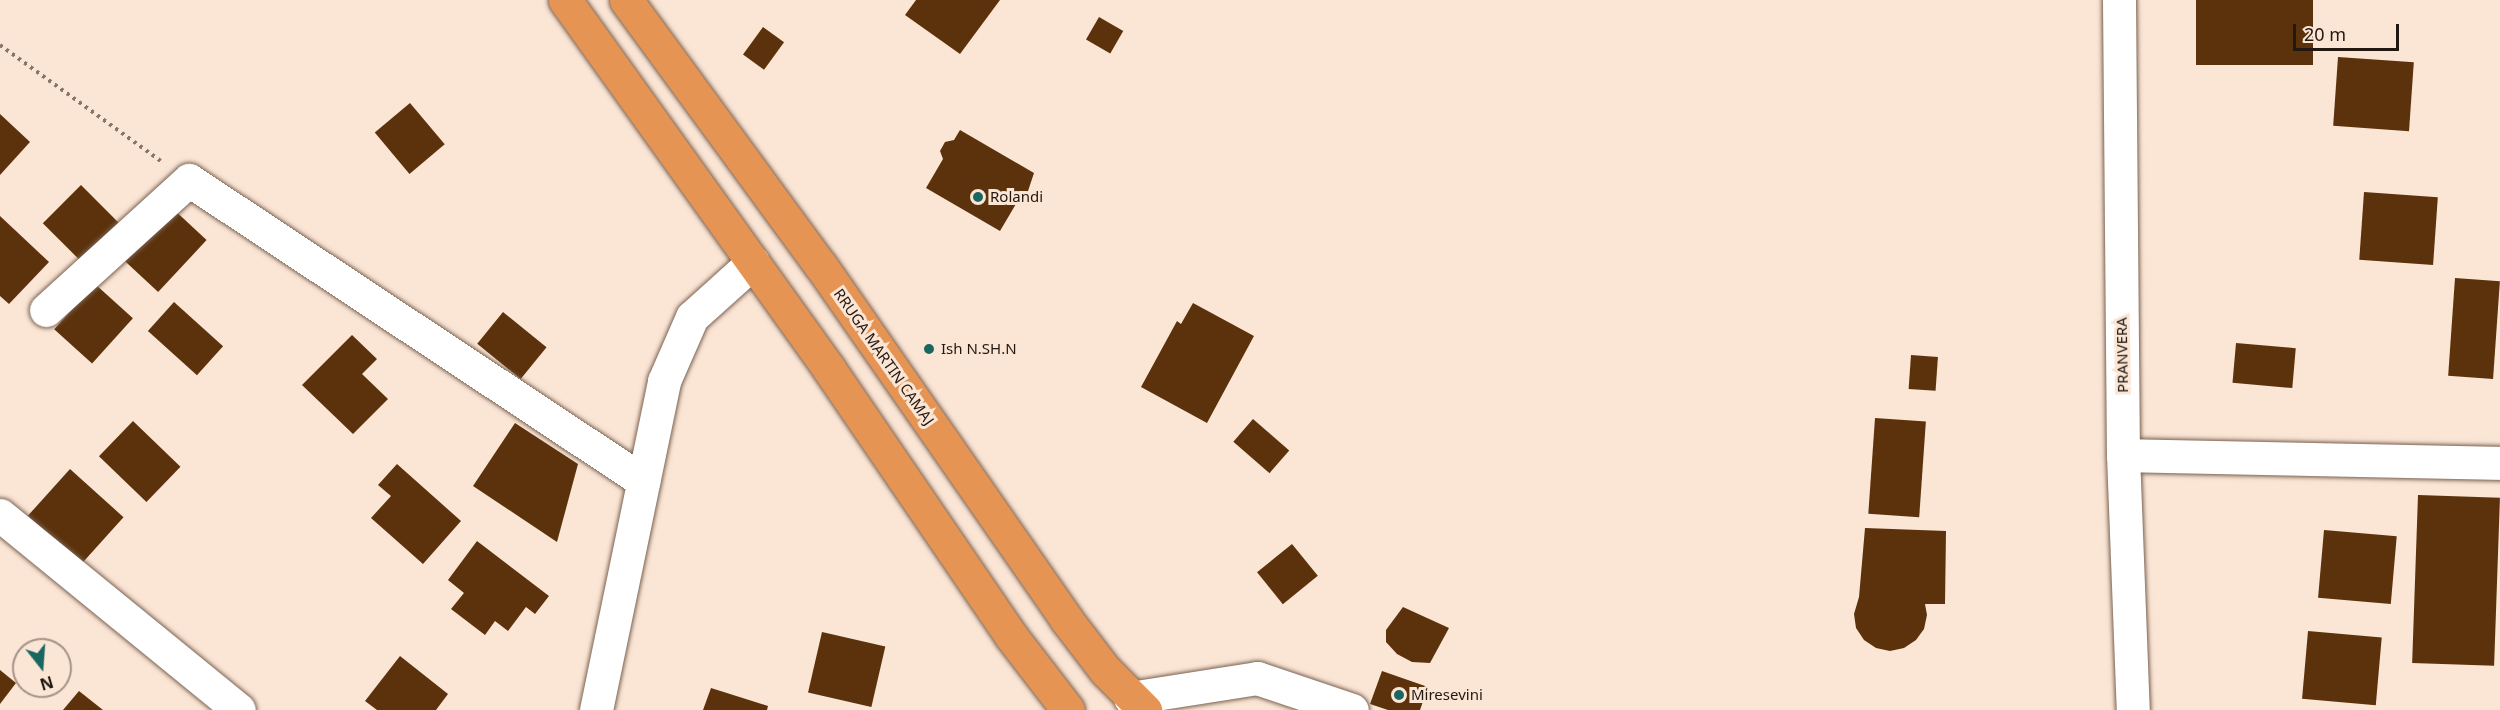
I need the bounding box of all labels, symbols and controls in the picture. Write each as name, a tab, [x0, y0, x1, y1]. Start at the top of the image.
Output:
scale bar	[2296, 12, 2402, 50]
text: 20 m	[2304, 22, 2346, 46]
place label: Rolandi	[990, 188, 1043, 206]
marker: Rolandi	[971, 190, 985, 204]
street label: RRUGA MARTIN CAMAJ	[830, 285, 938, 429]
street label: PRANVERA	[2112, 317, 2132, 393]
place label: Ish N.SH.N	[941, 340, 1017, 358]
marker: Ish N.SH.N	[922, 342, 936, 356]
north arrow	[12, 638, 72, 698]
text: N	[37, 671, 56, 696]
place label: Miresevini	[1411, 686, 1483, 704]
marker: Miresevini	[1392, 688, 1406, 702]

